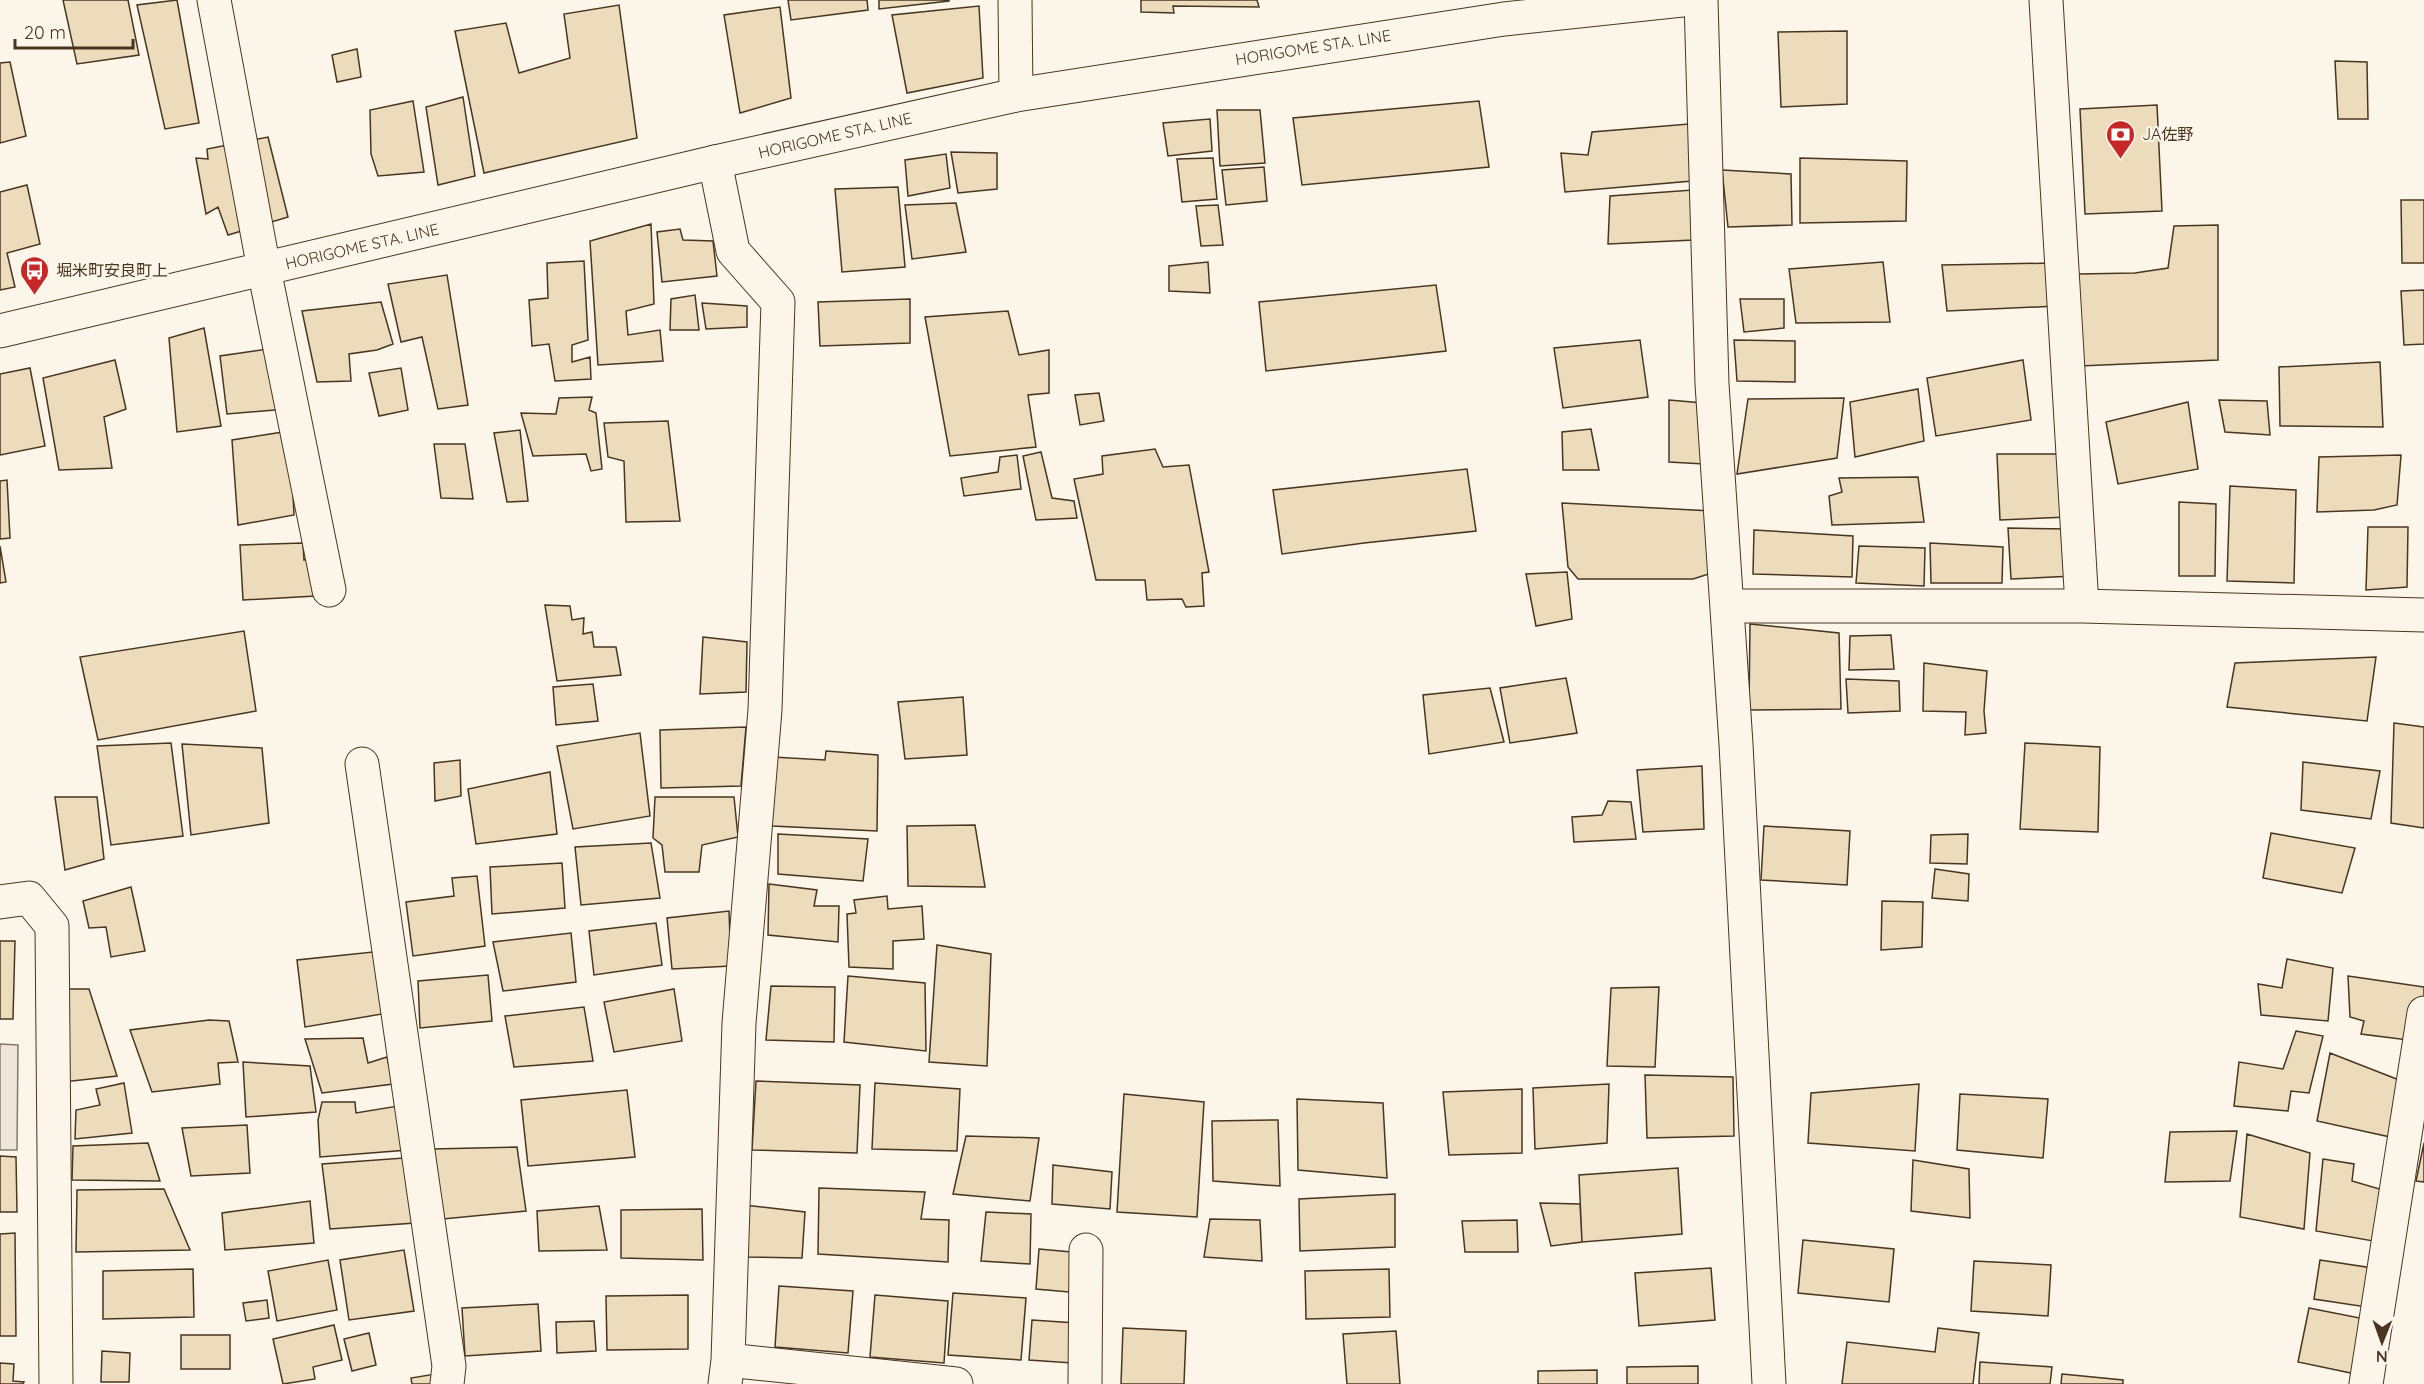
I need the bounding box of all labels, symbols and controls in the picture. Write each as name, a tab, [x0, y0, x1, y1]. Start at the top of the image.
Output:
scale bar	[15, 12, 134, 50]
text: 20 m	[24, 21, 66, 44]
street label: HORIGOME STA. LINE	[1234, 25, 1392, 69]
street label: HORIGOME STA. LINE	[756, 108, 914, 162]
bank icon: JA佐野	[2105, 118, 2137, 160]
place label: JA佐野	[2142, 124, 2193, 144]
street label: HORIGOME STA. LINE	[283, 219, 441, 273]
bus stop icon: 堀米町安良町上	[19, 254, 51, 296]
place label: 堀米町安良町上	[56, 260, 168, 280]
north arrow	[2352, 1312, 2412, 1372]
text: N	[2376, 1347, 2388, 1367]

